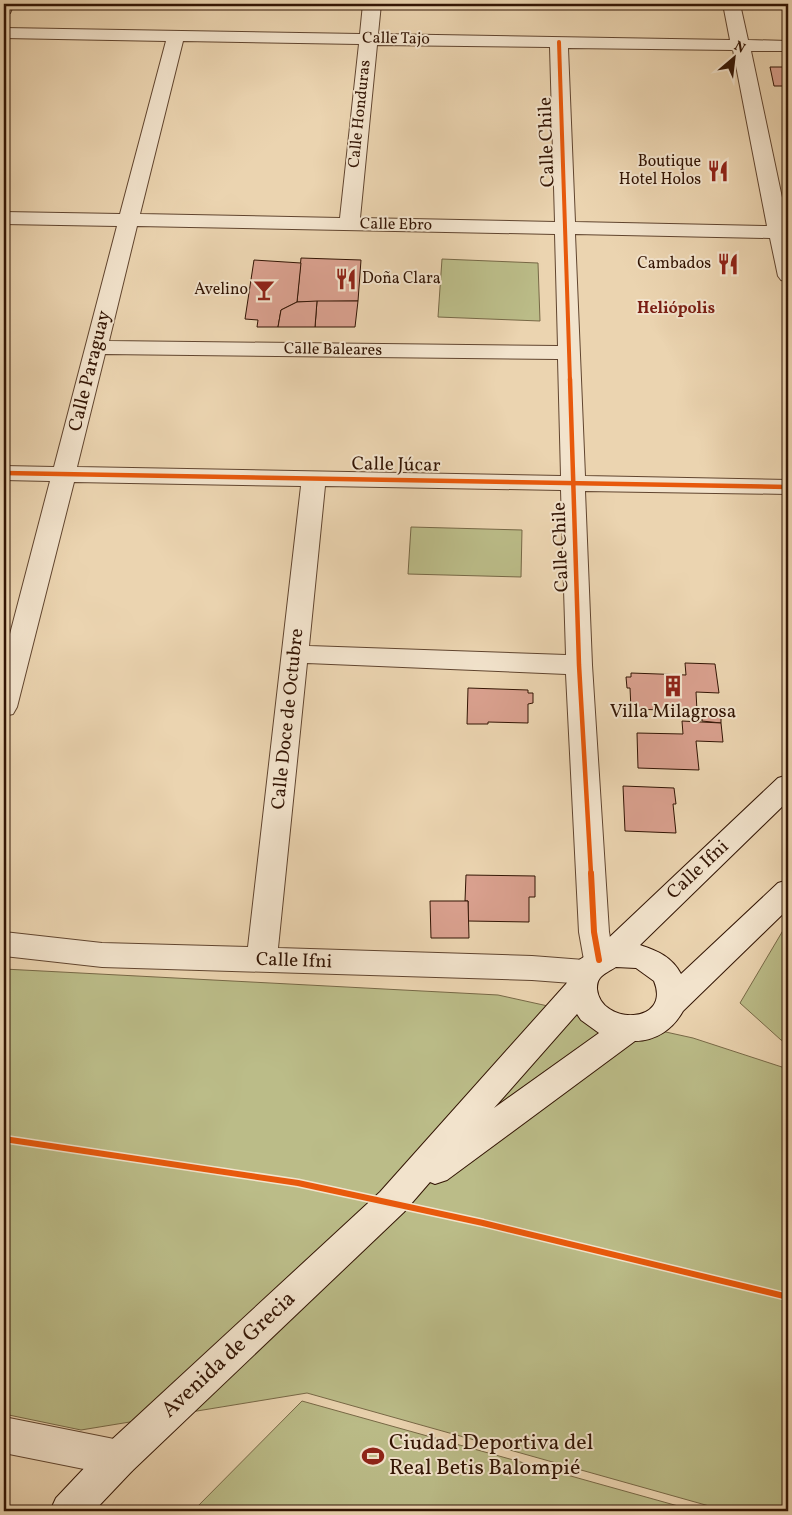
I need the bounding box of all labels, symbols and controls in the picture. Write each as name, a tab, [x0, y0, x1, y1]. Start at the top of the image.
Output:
street label: Calle Tajo	[362, 27, 430, 51]
north arrow	[710, 32, 760, 82]
text: N	[730, 37, 748, 59]
street label: Calle Honduras	[343, 59, 377, 169]
street label: Calle Chile	[532, 96, 562, 188]
place label: Boutique Hotel Holos	[619, 151, 701, 191]
restaurant icon: Boutique Hotel Holos	[705, 158, 731, 184]
street label: Calle Ebro	[360, 213, 432, 237]
restaurant icon: Cambados	[715, 251, 741, 277]
place label: Cambados	[637, 253, 711, 275]
restaurant icon: Doña Clara	[333, 266, 359, 292]
place label: Doña Clara	[362, 268, 441, 290]
bar icon: Avelino	[251, 277, 277, 303]
place label: Avelino	[194, 279, 248, 301]
district label: Heliópolis	[637, 298, 715, 320]
street label: Calle Paraguay	[62, 308, 118, 434]
street label: Calle Baleares	[284, 338, 382, 362]
street label: Calle Júcar	[351, 451, 441, 479]
street label: Calle Chile	[546, 501, 576, 593]
street label: Calle Doce de Octubre	[266, 627, 310, 811]
building icon: Villa Milagrosa	[660, 673, 686, 699]
place label: Villa Milagrosa	[610, 699, 736, 725]
street label: Calle Ifni	[661, 834, 735, 906]
street label: Calle Ifni	[255, 947, 333, 975]
street label: Avenida de Grecia	[155, 1284, 303, 1426]
place label: Ciudad Deportiva del Real Betis Balompié	[389, 1428, 593, 1484]
sports icon: Ciudad Deportiva del Real Betis Balompié	[360, 1443, 386, 1469]

